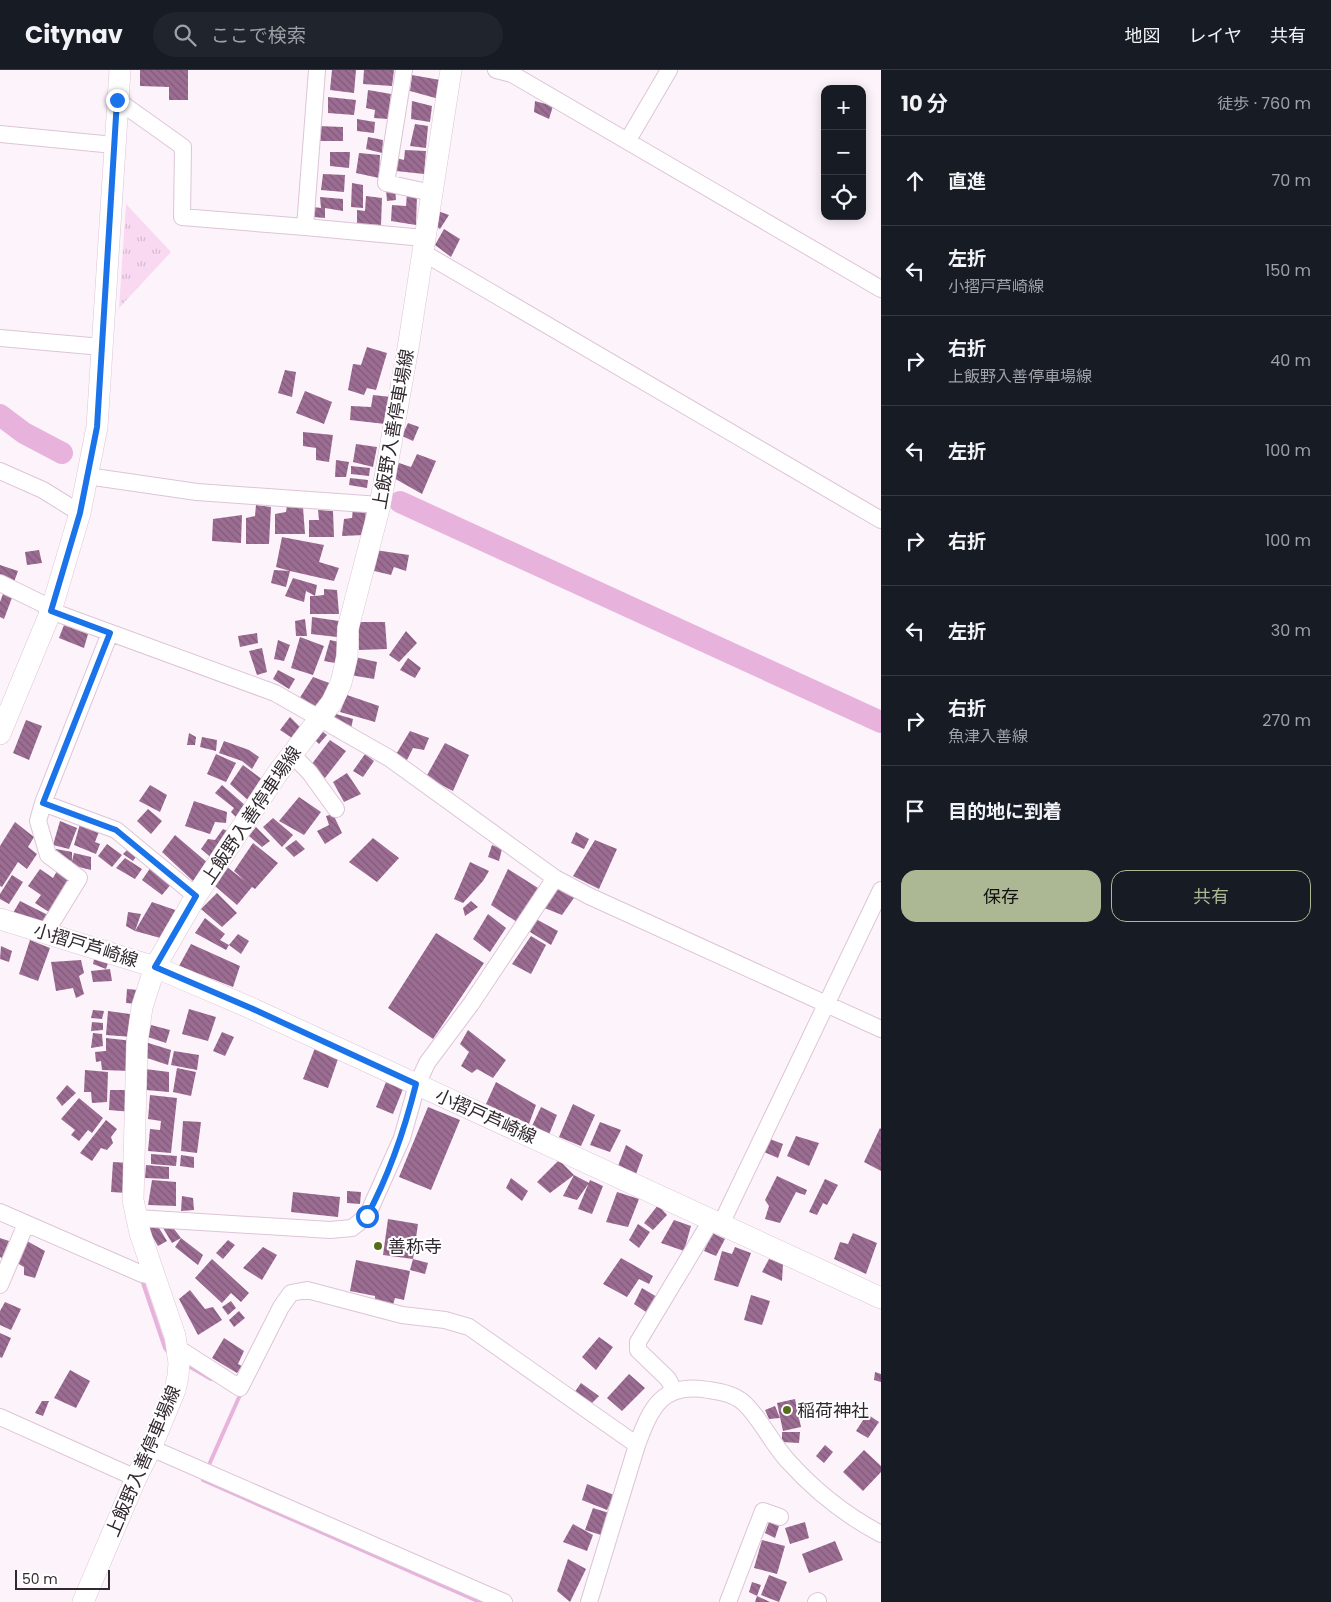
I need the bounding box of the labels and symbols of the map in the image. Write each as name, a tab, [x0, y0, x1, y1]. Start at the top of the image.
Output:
route end	[106, 89, 129, 112]
street label: 上飯野入善停車場線	[367, 347, 419, 511]
street label: 上飯野入善停車場線	[195, 741, 307, 889]
street label: 小摺戸芦崎線	[31, 917, 141, 973]
street label: 小摺戸芦崎線	[432, 1083, 540, 1149]
route start	[356, 1205, 379, 1228]
place label: 善称寺	[388, 1234, 442, 1259]
marker: 善称寺	[372, 1240, 384, 1252]
street label: 上飯野入善停車場線	[100, 1382, 186, 1540]
place label: 稲荷神社	[797, 1398, 869, 1423]
marker: 稲荷神社	[781, 1404, 793, 1416]
scale bar	[15, 1567, 110, 1590]

